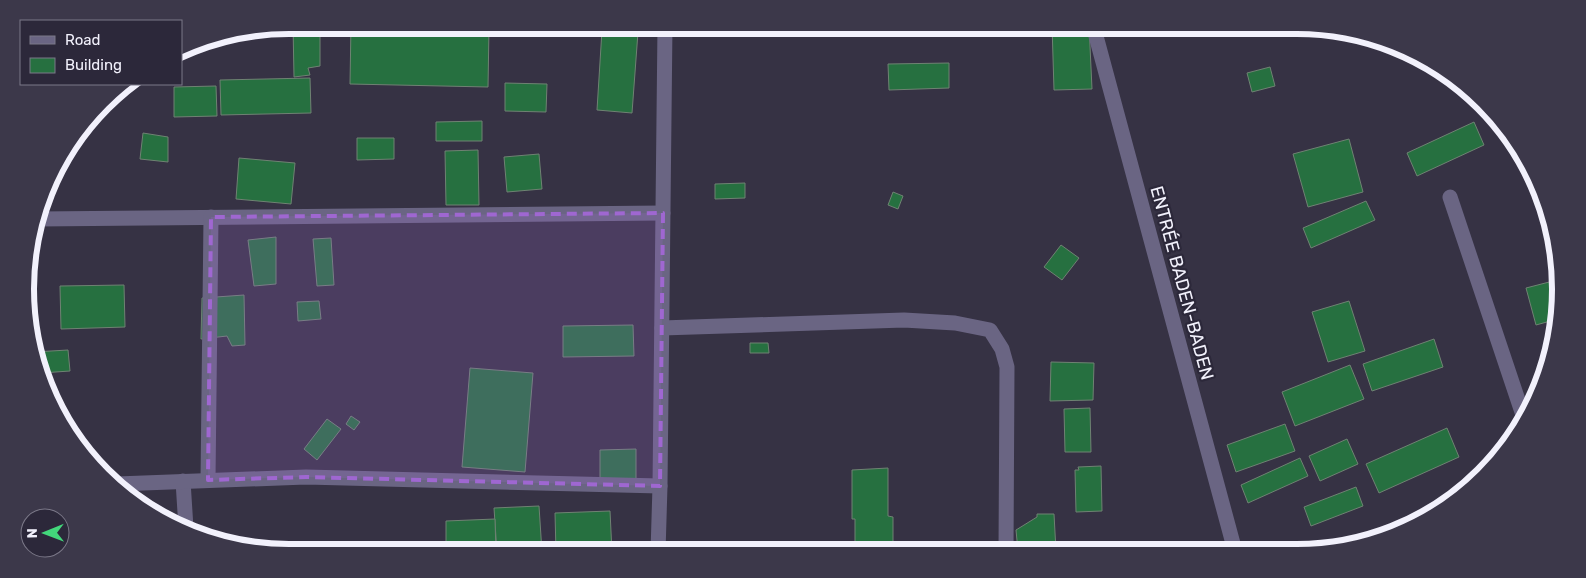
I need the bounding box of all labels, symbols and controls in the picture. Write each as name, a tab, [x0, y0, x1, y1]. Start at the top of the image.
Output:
legend	[20, 20, 182, 85]
text: Road	[65, 31, 101, 49]
text: Building	[65, 56, 122, 74]
street label: ENTRÉE BADEN-BADEN	[1146, 184, 1218, 382]
north arrow	[20, 508, 70, 558]
text: N	[24, 528, 41, 538]

